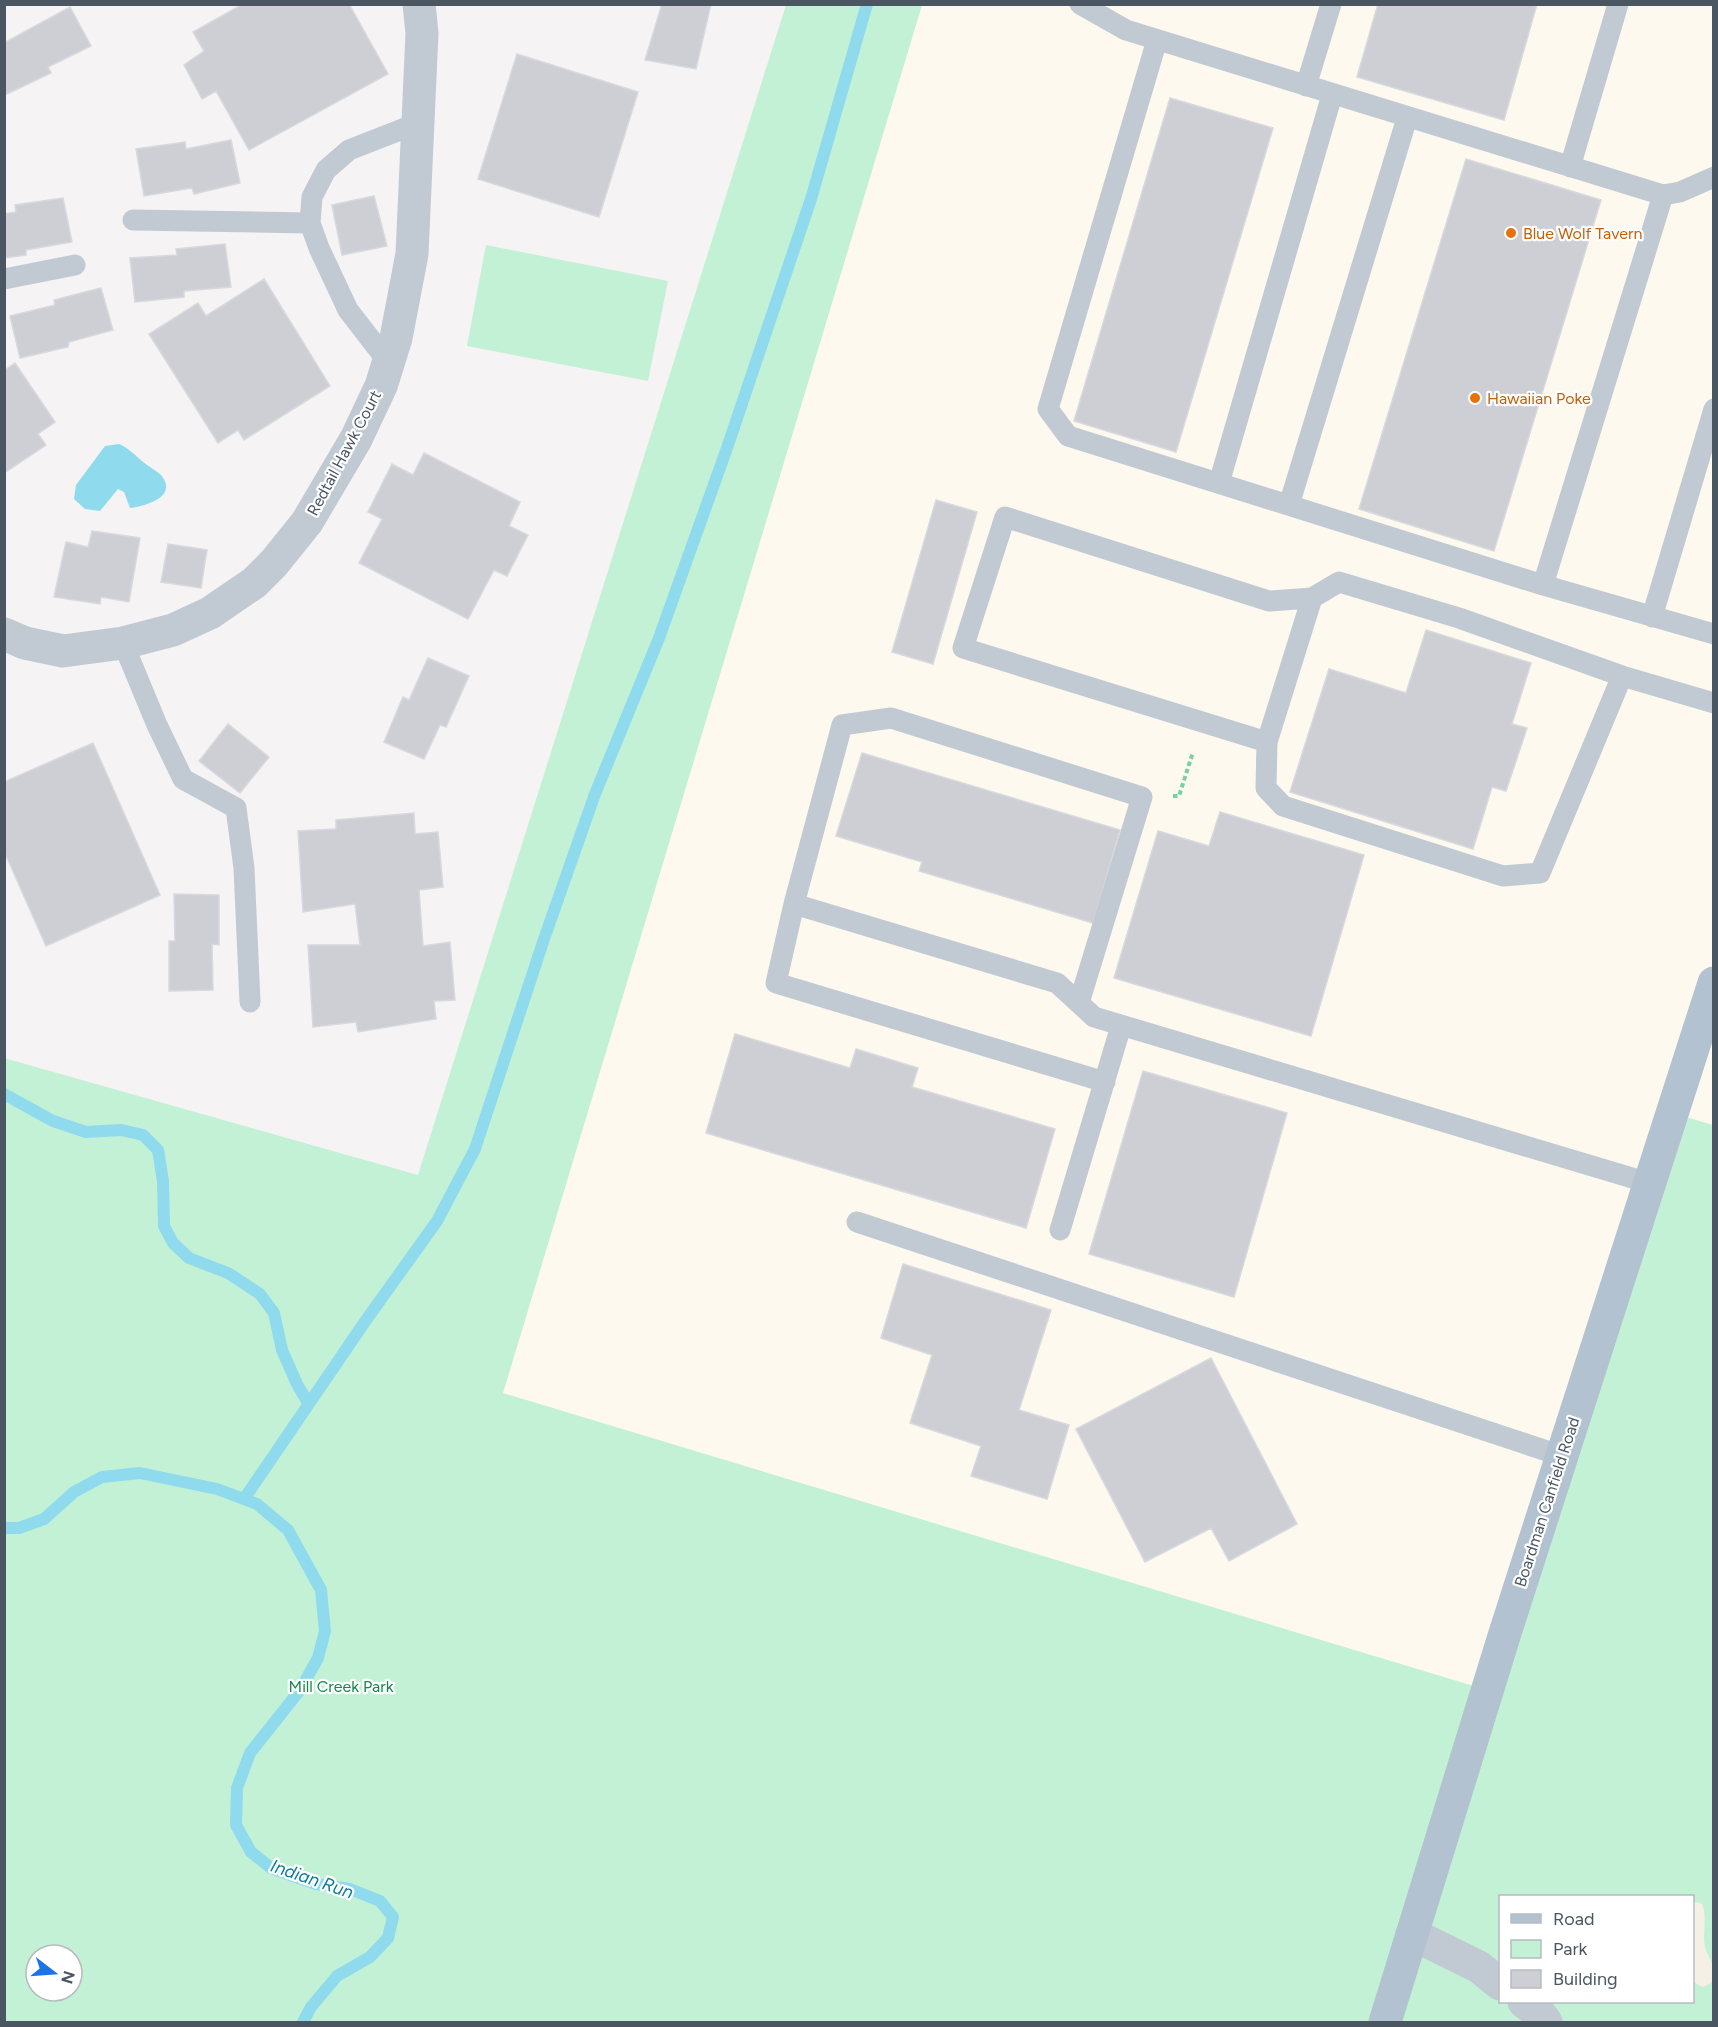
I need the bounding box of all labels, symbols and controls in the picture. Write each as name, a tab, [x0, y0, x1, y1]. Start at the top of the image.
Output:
place label: Blue Wolf Tavern	[1523, 224, 1642, 243]
marker: Blue Wolf Tavern	[1504, 226, 1518, 240]
street label: Redtail Hawk Court	[303, 387, 385, 519]
place label: Hawaiian Poke	[1487, 389, 1591, 408]
marker: Hawaiian Poke	[1468, 391, 1482, 405]
street label: Boardman Canfield Road	[1511, 1415, 1583, 1589]
park label: Mill Creek Park	[289, 1677, 394, 1696]
water label: Indian Run	[268, 1855, 356, 1903]
legend	[1499, 1895, 1694, 2003]
text: Road	[1553, 1908, 1594, 1930]
text: Park	[1553, 1938, 1588, 1960]
north arrow	[24, 1943, 84, 2003]
text: Building	[1553, 1968, 1618, 1990]
text: N	[57, 1969, 79, 1986]

